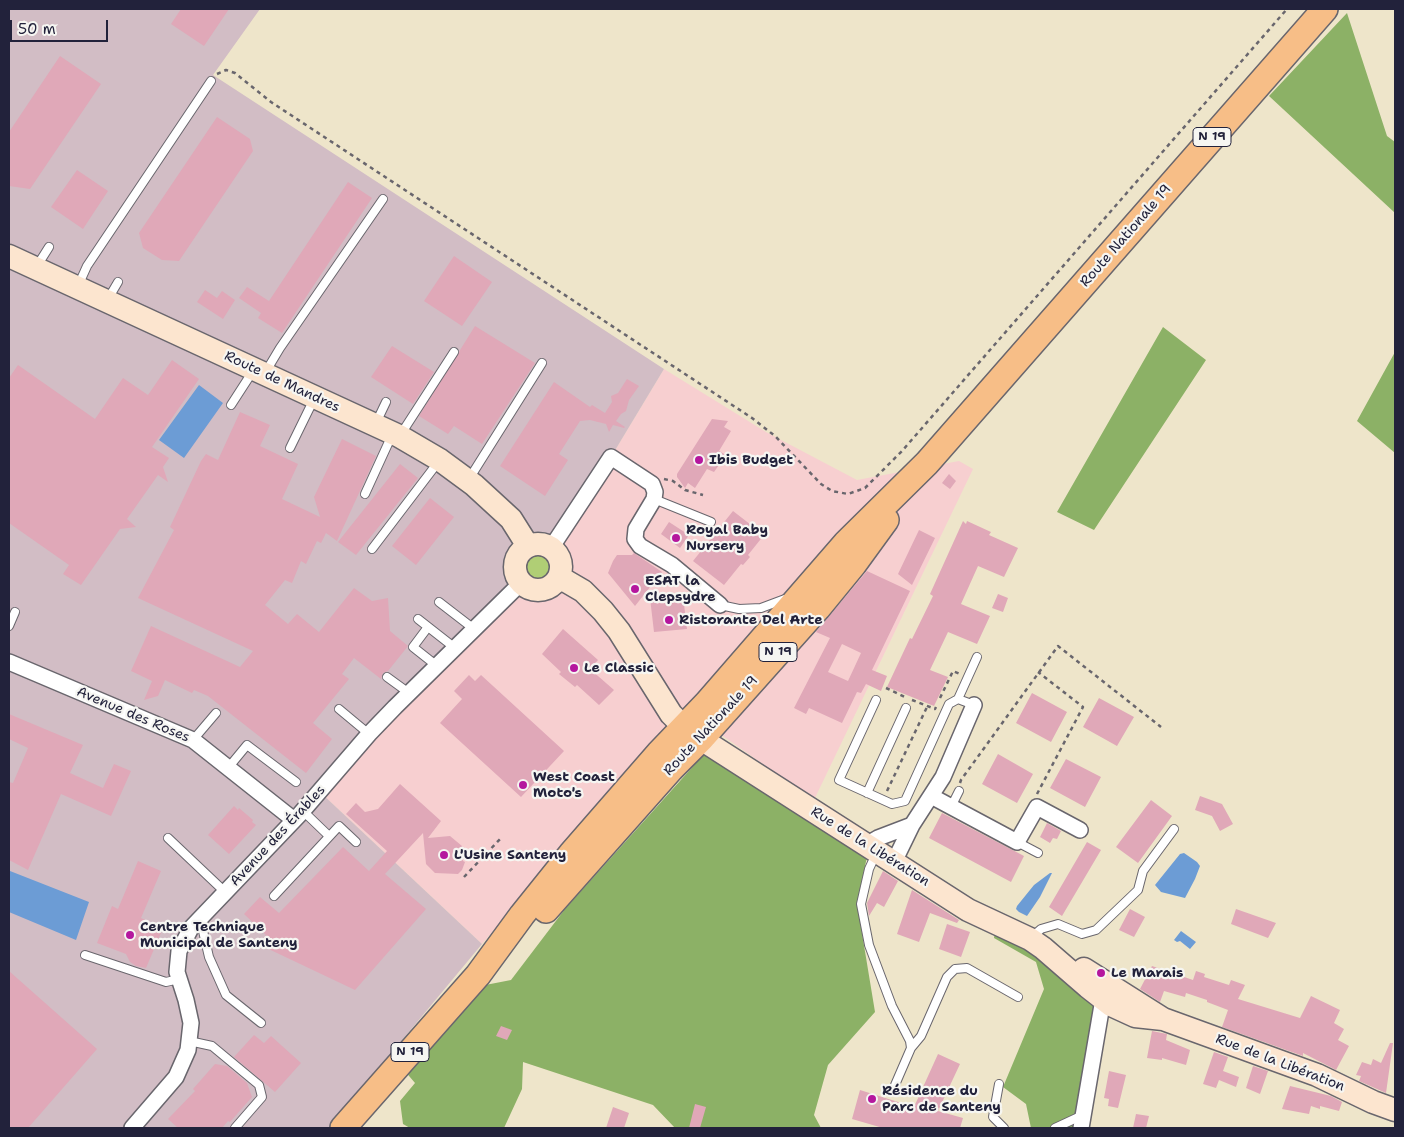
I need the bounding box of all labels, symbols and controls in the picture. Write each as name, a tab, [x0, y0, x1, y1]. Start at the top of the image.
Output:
scale bar	[12, 10, 110, 42]
text: 50 m	[18, 19, 56, 39]
road number: N 19	[1193, 128, 1231, 146]
street label: Route Nationale 19	[1077, 181, 1175, 291]
street label: Route de Mandres	[222, 348, 342, 416]
place label: Ibis Budget	[709, 452, 793, 468]
marker: Ibis Budget	[693, 454, 705, 466]
place label: Royal Baby Nursery	[686, 522, 768, 554]
marker: Royal Baby Nursery	[670, 532, 682, 544]
place label: ESAT la Clepsydre	[645, 573, 716, 606]
marker: ESAT la Clepsydre	[629, 583, 641, 595]
place label: Ristorante Del Arte	[679, 612, 823, 628]
marker: Ristorante Del Arte	[663, 614, 675, 626]
road number: N 19	[759, 642, 797, 662]
place label: Le Classic	[584, 660, 654, 676]
marker: Le Classic	[568, 662, 580, 674]
street label: Route Nationale 19	[660, 673, 762, 779]
street label: Avenue des Roses	[74, 684, 192, 746]
place label: West Coast Moto's	[533, 769, 615, 802]
marker: West Coast Moto's	[517, 779, 529, 791]
street label: Avenue des Érables	[227, 782, 329, 890]
street label: Rue de la Libération	[807, 804, 933, 890]
place label: L'Usine Santeny	[454, 847, 566, 863]
marker: L'Usine Santeny	[438, 849, 450, 861]
place label: Centre Technique Municipal de Santeny	[140, 919, 298, 952]
marker: Centre Technique Municipal de Santeny	[124, 929, 136, 941]
place label: Le Marais	[1111, 965, 1183, 981]
marker: Le Marais	[1095, 967, 1107, 979]
street label: Rue de la Libération	[1213, 1031, 1347, 1095]
road number: N 19	[391, 1042, 429, 1062]
place label: Résidence du Parc de Santeny	[882, 1083, 1001, 1116]
marker: Résidence du Parc de Santeny	[866, 1093, 878, 1105]

